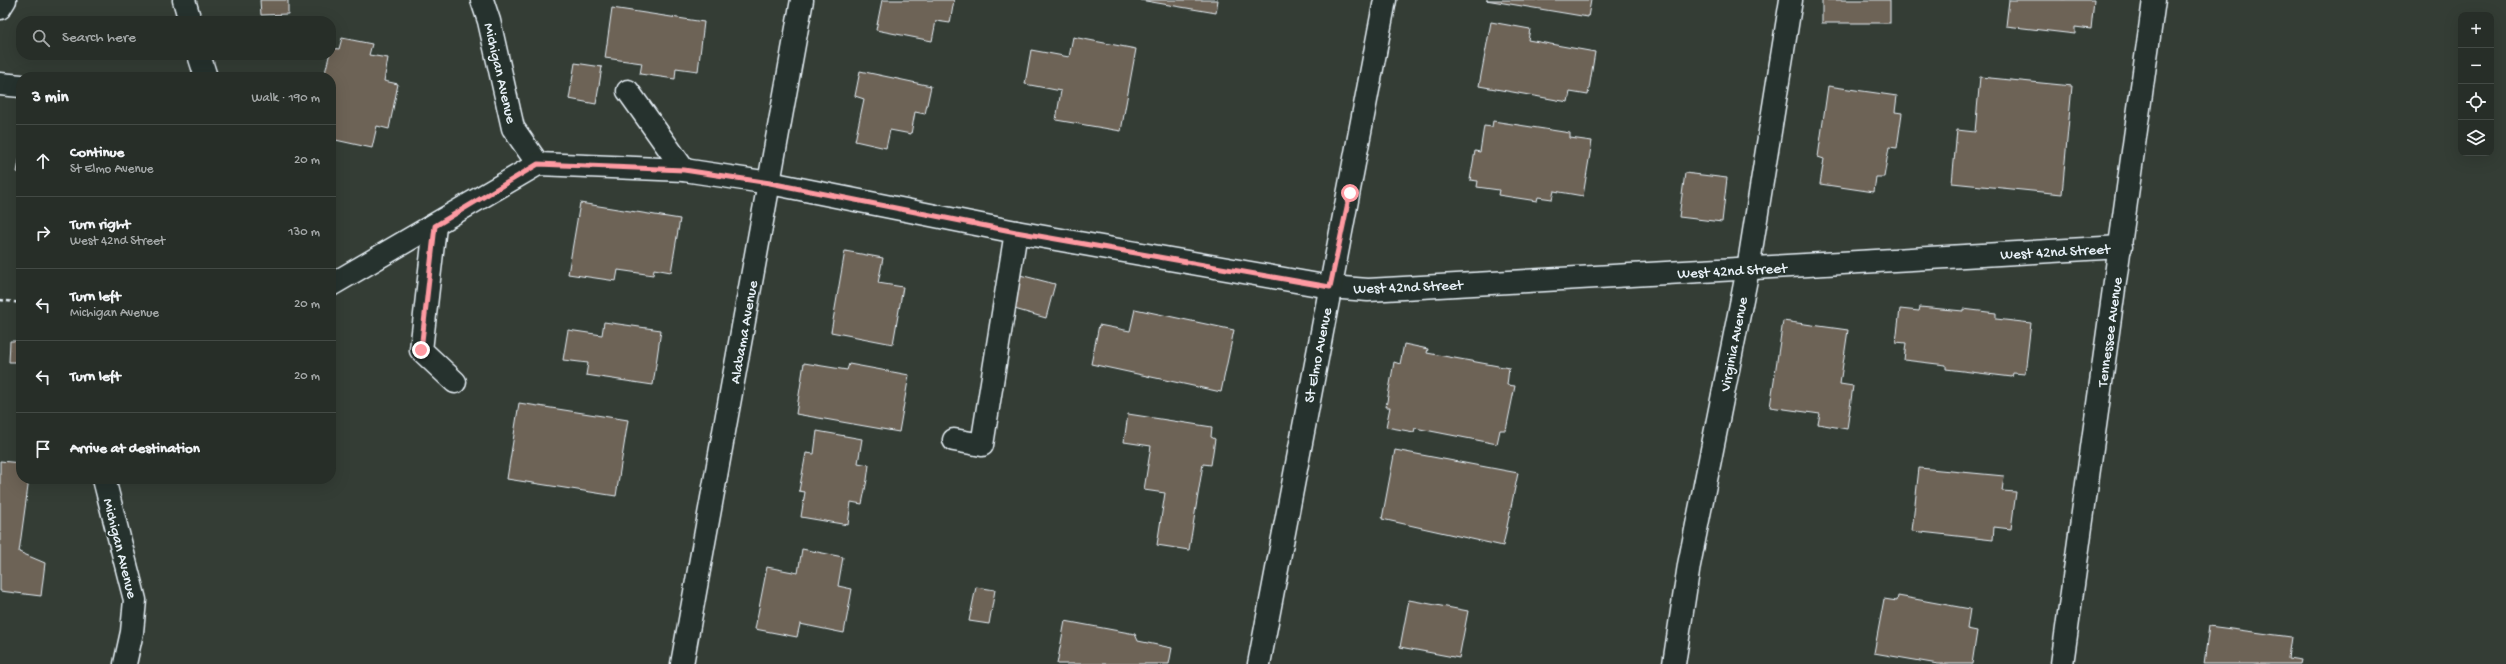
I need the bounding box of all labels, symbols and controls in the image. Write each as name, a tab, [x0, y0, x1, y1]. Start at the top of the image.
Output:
map controls	[2458, 12, 2494, 156]
button: +	[2458, 12, 2494, 48]
search box	[16, 16, 336, 60]
street label: Michigan Avenue	[479, 21, 519, 126]
icon: search	[30, 27, 52, 49]
text: Search here	[62, 29, 136, 47]
button: −	[2458, 48, 2494, 84]
button: locate	[2458, 84, 2494, 120]
text: 3 min	[32, 88, 69, 108]
text: Walk · 190 m	[251, 91, 320, 106]
button: layers	[2458, 120, 2494, 156]
text: Continue	[70, 144, 124, 162]
icon: ahead	[32, 150, 54, 172]
text: 20 m	[294, 153, 320, 168]
text: St Elmo Avenue	[70, 162, 154, 177]
route start	[1341, 184, 1359, 202]
text: Turn right	[70, 216, 130, 234]
icon: right	[32, 222, 54, 244]
text: 130 m	[288, 225, 320, 240]
text: West 42nd Street	[70, 234, 165, 249]
street label: West 42nd Street	[2000, 241, 2112, 265]
street label: West 42nd Street	[1677, 260, 1789, 284]
street label: Tennessee Avenue	[2094, 276, 2128, 389]
street label: West 42nd Street	[1353, 277, 1465, 299]
street label: Alabama Avenue	[727, 279, 763, 385]
text: Turn left	[70, 288, 121, 306]
icon: left	[32, 294, 54, 316]
street label: Virginia Avenue	[1717, 295, 1753, 394]
text: 20 m	[294, 297, 320, 312]
text: Michigan Avenue	[70, 306, 159, 321]
street label: St Elmo Avenue	[1301, 306, 1337, 404]
route end	[412, 341, 430, 359]
icon: left	[32, 366, 54, 388]
text: Turn left	[70, 368, 121, 386]
text: 20 m	[294, 369, 320, 384]
icon: arrive	[32, 438, 54, 460]
text: Arrive at destination	[70, 440, 200, 458]
street label: Michigan Avenue	[98, 496, 140, 601]

